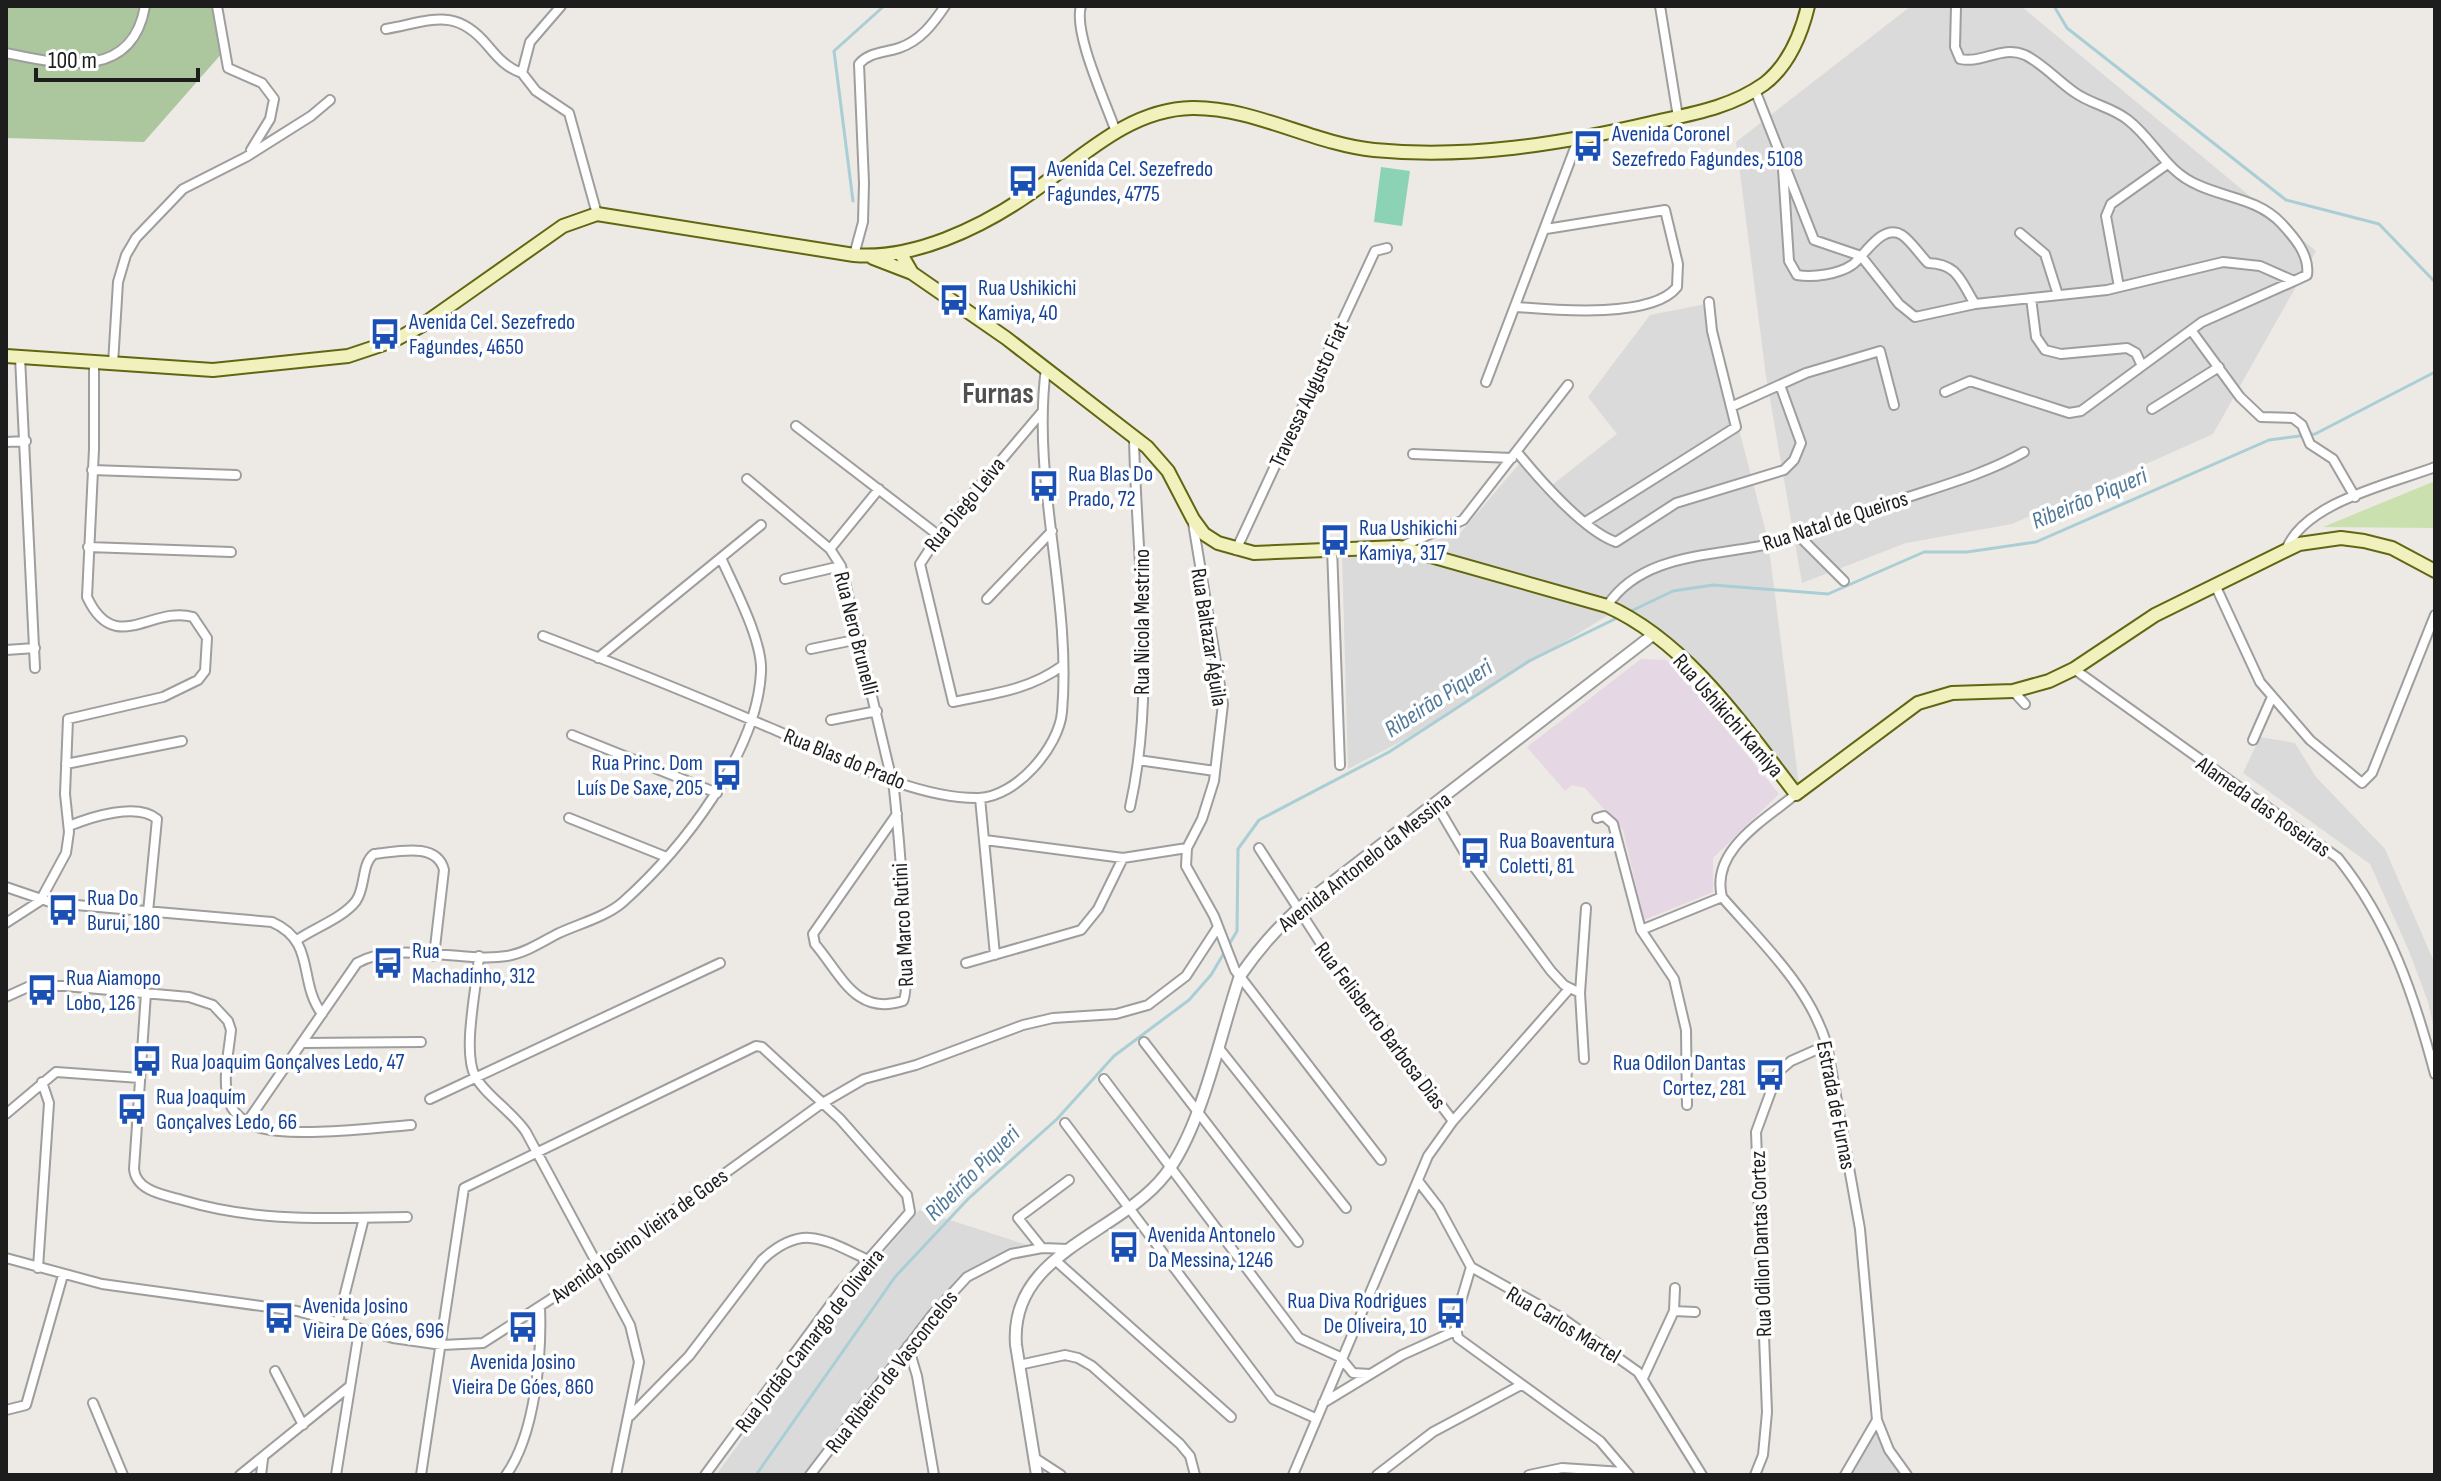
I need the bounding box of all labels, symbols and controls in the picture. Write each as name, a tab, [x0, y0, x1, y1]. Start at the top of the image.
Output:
scale bar	[36, 32, 198, 82]
text: 100 m	[48, 46, 97, 75]
place label: Avenida Coronel Sezefredo Fagundes, 5108	[1611, 121, 1803, 173]
bus stop icon: Avenida Coronel Sezefredo Fagundes, 5108	[1571, 129, 1605, 163]
place label: Avenida Cel. Sezefredo Fagundes, 4775	[1046, 156, 1213, 208]
bus stop icon: Avenida Cel. Sezefredo Fagundes, 4775	[1006, 164, 1040, 198]
place label: Rua Ushikichi Kamiya, 40	[978, 275, 1076, 327]
bus stop icon: Rua Ushikichi Kamiya, 40	[937, 283, 971, 317]
place label: Avenida Cel. Sezefredo Fagundes, 4650	[408, 309, 575, 361]
bus stop icon: Avenida Cel. Sezefredo Fagundes, 4650	[368, 317, 402, 351]
street label: Travessa Augusto Fiat	[1264, 317, 1355, 472]
district label: Furnas	[962, 376, 1034, 412]
street label: Rua Diego Leiva	[919, 452, 1011, 558]
place label: Rua Blas Do Prado, 72	[1068, 461, 1153, 513]
water label: Ribeirão Piqueri	[2027, 461, 2152, 536]
bus stop icon: Rua Blas Do Prado, 72	[1027, 469, 1061, 503]
street label: Rua Natal de Queiros	[1759, 485, 1912, 558]
place label: Rua Ushikichi Kamiya, 317	[1359, 515, 1457, 567]
bus stop icon: Rua Ushikichi Kamiya, 317	[1318, 523, 1352, 557]
street label: Rua Nicola Mestrino	[1129, 549, 1156, 695]
street label: Rua Baltazar Águila	[1184, 566, 1233, 708]
street label: Rua Nero Brunelli	[827, 569, 884, 698]
street label: Rua Ushikichi Kamiya	[1667, 649, 1789, 783]
water label: Ribeirão Piqueri	[1379, 653, 1498, 744]
street label: Rua Blas do Prado	[780, 723, 909, 796]
place label: Rua Princ. Dom Luís De Saxe, 205	[577, 750, 703, 802]
street label: Alameda das Roseiras	[2190, 750, 2336, 864]
bus stop icon: Rua Princ. Dom Luís De Saxe, 205	[710, 758, 744, 792]
street label: Avenida Antonelo da Messina	[1272, 786, 1457, 939]
place label: Rua Boaventura Coletti, 81	[1499, 828, 1615, 880]
bus stop icon: Rua Boaventura Coletti, 81	[1458, 836, 1492, 870]
street label: Rua Marco Rutini	[887, 862, 920, 987]
place label: Rua Do Burui, 180	[87, 885, 160, 937]
bus stop icon: Rua Do Burui, 180	[46, 893, 80, 927]
street label: Rua Felisberto Barbosa Dias	[1308, 937, 1452, 1115]
place label: Rua Machadinho, 312	[412, 938, 535, 990]
bus stop icon: Rua Machadinho, 312	[371, 946, 405, 980]
place label: Rua Aiamopo Lobo, 126	[66, 965, 161, 1017]
bus stop icon: Rua Aiamopo Lobo, 126	[25, 973, 59, 1007]
street label: Estrada de Furnas	[1810, 1039, 1861, 1172]
bus stop icon: Rua Joaquim Gonçalves Ledo, 47	[130, 1044, 164, 1078]
place label: Rua Joaquim Gonçalves Ledo, 47	[171, 1049, 404, 1076]
place label: Rua Odilon Dantas Cortez, 281	[1613, 1050, 1746, 1102]
bus stop icon: Rua Odilon Dantas Cortez, 281	[1753, 1058, 1787, 1092]
place label: Rua Joaquim Gonçalves Ledo, 66	[156, 1084, 297, 1136]
bus stop icon: Rua Joaquim Gonçalves Ledo, 66	[115, 1092, 149, 1126]
water label: Ribeirão Piqueri	[919, 1119, 1026, 1227]
street label: Rua Odilon Dantas Cortez	[1745, 1150, 1778, 1337]
street label: Avenida Josino Vieira de Goes	[545, 1163, 734, 1310]
place label: Avenida Antonelo Da Messina, 1246	[1147, 1222, 1276, 1274]
bus stop icon: Avenida Antonelo Da Messina, 1246	[1107, 1230, 1141, 1264]
street label: Rua Jordão Camargo de Oliveira	[730, 1243, 890, 1438]
street label: Rua Carlos Martel	[1501, 1281, 1625, 1370]
street label: Rua Ribeiro de Vasconcelos	[820, 1285, 964, 1459]
place label: Rua Diva Rodrigues De Oliveira, 10	[1287, 1288, 1427, 1340]
place label: Avenida Josino Vieira De Góes, 696	[302, 1293, 445, 1345]
bus stop icon: Rua Diva Rodrigues De Oliveira, 10	[1434, 1296, 1468, 1330]
bus stop icon: Avenida Josino Vieira De Góes, 696	[262, 1301, 296, 1335]
bus stop icon: Avenida Josino Vieira De Góes, 860	[506, 1310, 540, 1344]
place label: Avenida Josino Vieira De Góes, 860	[452, 1349, 594, 1401]

